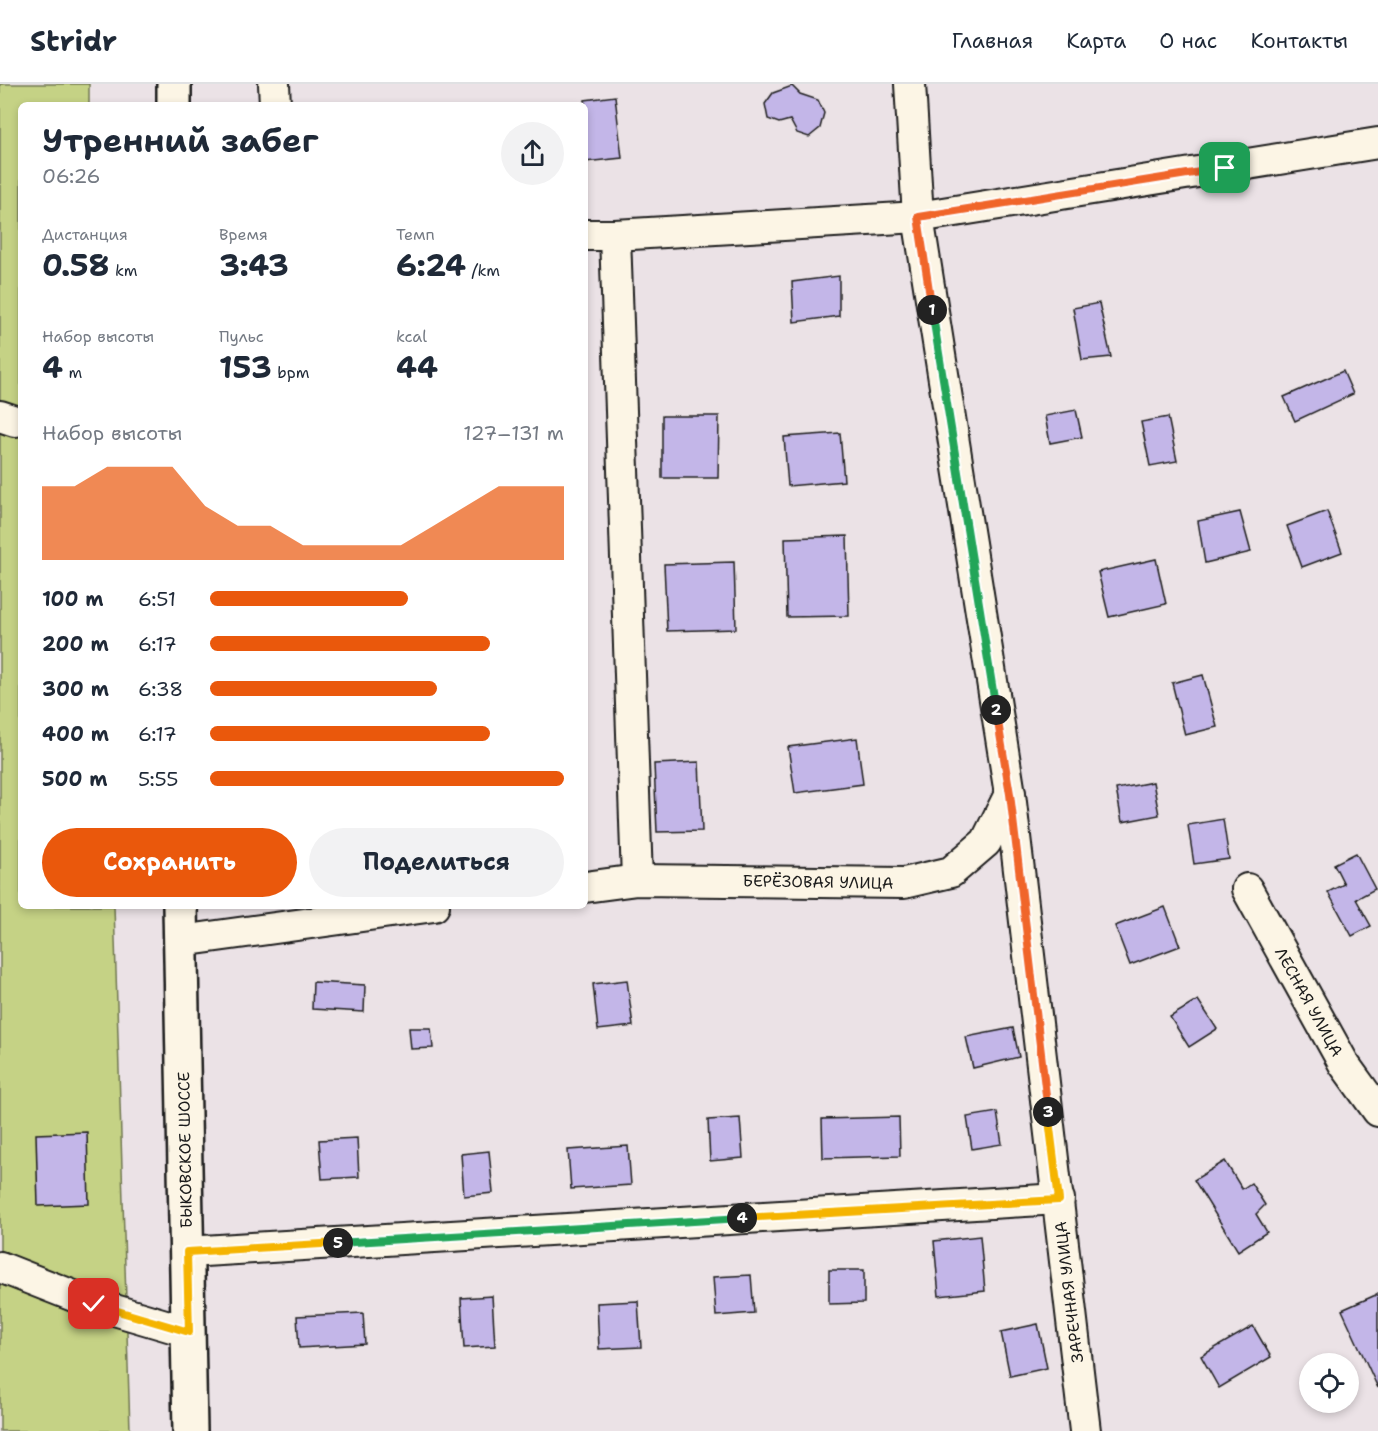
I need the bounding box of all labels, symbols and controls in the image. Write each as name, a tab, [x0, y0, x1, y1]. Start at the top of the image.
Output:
text: Stridr	[30, 22, 117, 60]
text: Главная	[952, 27, 1033, 55]
text: Карта	[1066, 27, 1126, 55]
text: О нас	[1159, 27, 1217, 55]
text: Контакты	[1250, 27, 1348, 55]
text: Утренний забег	[42, 118, 319, 163]
button: share	[501, 122, 564, 185]
pin	[1199, 142, 1250, 193]
icon: arrive	[1208, 151, 1241, 184]
text: 06:26	[42, 163, 101, 189]
text: Дистанция	[42, 224, 128, 245]
text: Время	[219, 224, 268, 245]
text: Темп	[396, 224, 435, 245]
text: 0.58	[42, 245, 109, 286]
text: 3:43	[219, 245, 289, 286]
text: 6:24	[396, 245, 466, 286]
text: km	[109, 260, 138, 281]
text: /km	[466, 260, 500, 281]
pin: 1	[917, 295, 947, 325]
text: 1	[928, 299, 936, 320]
text: Набор высоты	[42, 326, 154, 347]
text: Пульс	[219, 326, 264, 347]
text: kcal	[396, 326, 427, 347]
text: 4	[42, 347, 63, 388]
text: 153	[219, 347, 272, 388]
text: 44	[396, 347, 438, 388]
text: m	[63, 362, 82, 383]
text: bpm	[272, 362, 310, 383]
text: Набор высоты	[42, 420, 182, 446]
text: 127–131 m	[463, 420, 564, 446]
text: 100 m	[42, 586, 104, 612]
text: 6:51	[138, 586, 176, 612]
text: 200 m	[42, 631, 109, 657]
text: 6:17	[138, 631, 177, 657]
text: 300 m	[42, 676, 109, 702]
text: 6:38	[138, 676, 183, 702]
pin: 2	[981, 695, 1011, 725]
text: 2	[990, 699, 1002, 720]
text: 400 m	[42, 721, 109, 747]
text: 6:17	[138, 721, 177, 747]
text: 500 m	[42, 766, 108, 792]
text: 5:55	[138, 766, 178, 792]
button: Сохранить	[42, 828, 297, 897]
button: Поделиться	[309, 828, 564, 897]
street label: БЕРЁЗОВАЯ УЛИЦА	[742, 870, 894, 894]
street label: ЛЕСНАЯ УЛИЦА	[1270, 944, 1348, 1060]
street label: БЫКОВСКОЕ ШОССЕ	[173, 1071, 197, 1229]
pin: 3	[1033, 1097, 1063, 1127]
text: 3	[1042, 1101, 1054, 1122]
pin: 4	[727, 1203, 757, 1233]
text: 4	[736, 1207, 748, 1228]
street label: ЗАРЕЧНАЯ УЛИЦА	[1050, 1220, 1088, 1364]
pin: 5	[323, 1228, 353, 1258]
text: 5	[333, 1232, 343, 1253]
pin	[68, 1278, 119, 1329]
icon: check	[77, 1287, 110, 1320]
map controls	[1299, 1353, 1359, 1413]
button: locate	[1299, 1353, 1359, 1413]

